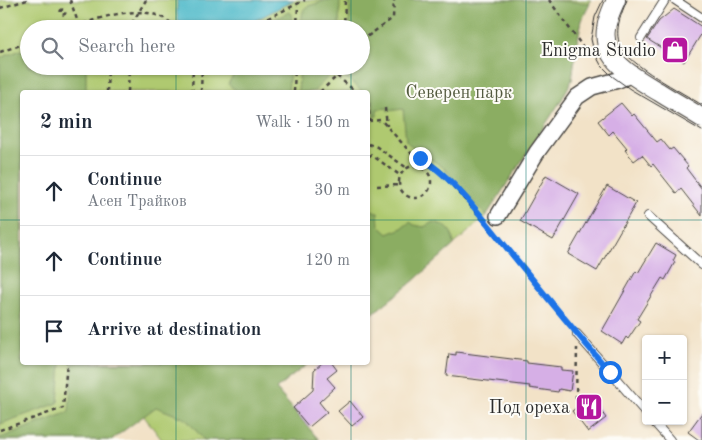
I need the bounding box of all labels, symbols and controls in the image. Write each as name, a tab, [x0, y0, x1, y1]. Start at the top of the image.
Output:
search box	[20, 20, 370, 75]
icon: search	[38, 34, 66, 62]
shop icon: Enigma Studio	[660, 35, 690, 65]
text: Search here	[78, 38, 175, 57]
place label: Enigma Studio	[541, 42, 656, 60]
park label: Северен парк	[406, 84, 512, 102]
text: 2 min	[40, 112, 93, 133]
text: Walk · 150 m	[255, 115, 350, 131]
route end	[409, 147, 432, 170]
text: Continue	[87, 171, 162, 190]
icon: ahead	[40, 177, 68, 205]
text: 30 m	[314, 183, 350, 199]
text: Асен Трайков	[87, 194, 187, 210]
icon: ahead	[40, 247, 68, 275]
text: Continue	[87, 251, 162, 270]
text: 120 m	[305, 253, 350, 269]
icon: arrive	[40, 317, 68, 345]
text: Arrive at destination	[87, 321, 261, 340]
map controls	[642, 335, 687, 425]
button: +	[642, 335, 687, 380]
route start	[599, 361, 622, 384]
button: −	[642, 380, 687, 425]
restaurant icon: Под ореха	[574, 392, 604, 422]
place label: Под ореха	[489, 399, 570, 417]

